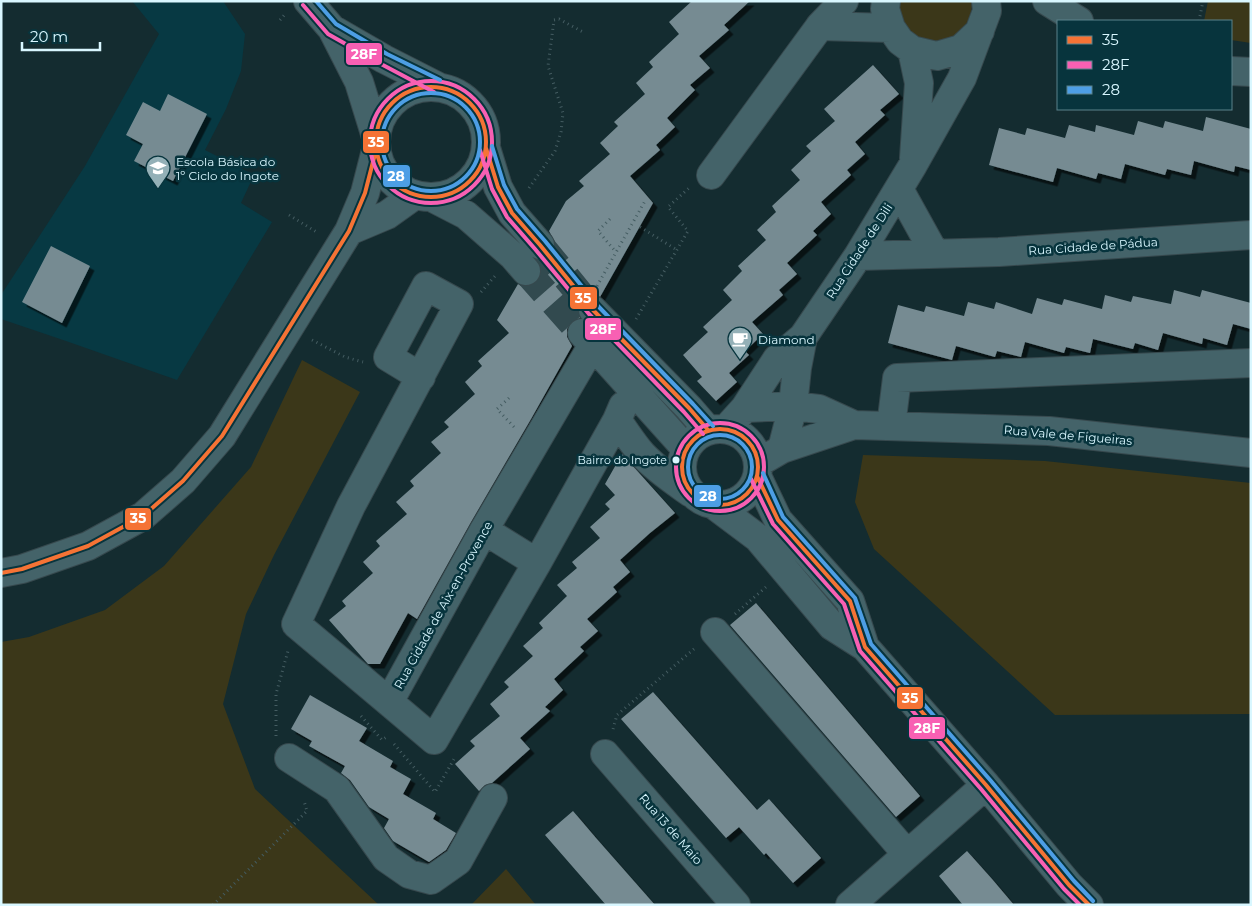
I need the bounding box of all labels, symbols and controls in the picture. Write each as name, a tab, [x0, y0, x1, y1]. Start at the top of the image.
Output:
scale bar	[22, 20, 100, 52]
legend	[1057, 20, 1232, 110]
text: 20 m	[30, 27, 68, 46]
text: 35	[1102, 30, 1119, 49]
line badge: 28F	[345, 42, 383, 66]
text: 28F	[351, 45, 377, 63]
text: 28F	[1102, 55, 1130, 74]
text: 28	[1102, 80, 1120, 99]
line badge: 35	[362, 130, 390, 154]
text: 35	[367, 133, 384, 151]
place label: Escola Básica do 1º Ciclo do Ingote	[176, 154, 279, 183]
school or university icon: Escola Básica do 1º Ciclo do Ingote	[145, 155, 171, 189]
line badge: 28	[382, 164, 411, 188]
text: 28	[387, 167, 405, 185]
street label: Rua Cidade de Dili	[823, 201, 895, 301]
street label: Rua Cidade de Pádua	[1028, 234, 1158, 258]
line badge: 35	[569, 286, 598, 310]
text: 35	[574, 289, 591, 307]
line badge: 28F	[584, 317, 622, 341]
text: 28F	[590, 320, 616, 338]
cafe icon: Diamond	[727, 326, 753, 360]
place label: Diamond	[758, 332, 815, 347]
street label: Rua Vale de Figueiras	[1003, 422, 1133, 448]
place label: Bairro do Ingote	[578, 453, 667, 467]
marker: Bairro do Ingote	[671, 455, 681, 465]
line badge: 28	[693, 484, 722, 508]
text: 28	[699, 487, 717, 505]
line badge: 35	[124, 507, 152, 531]
text: 35	[129, 509, 146, 527]
street label: Rua Cidade de Aix-en-Provence	[390, 518, 496, 692]
line badge: 35	[896, 686, 924, 710]
text: 35	[901, 689, 918, 707]
line badge: 28F	[908, 716, 946, 740]
text: 28F	[914, 719, 940, 737]
street label: Rua 13 de Maio	[636, 790, 706, 868]

